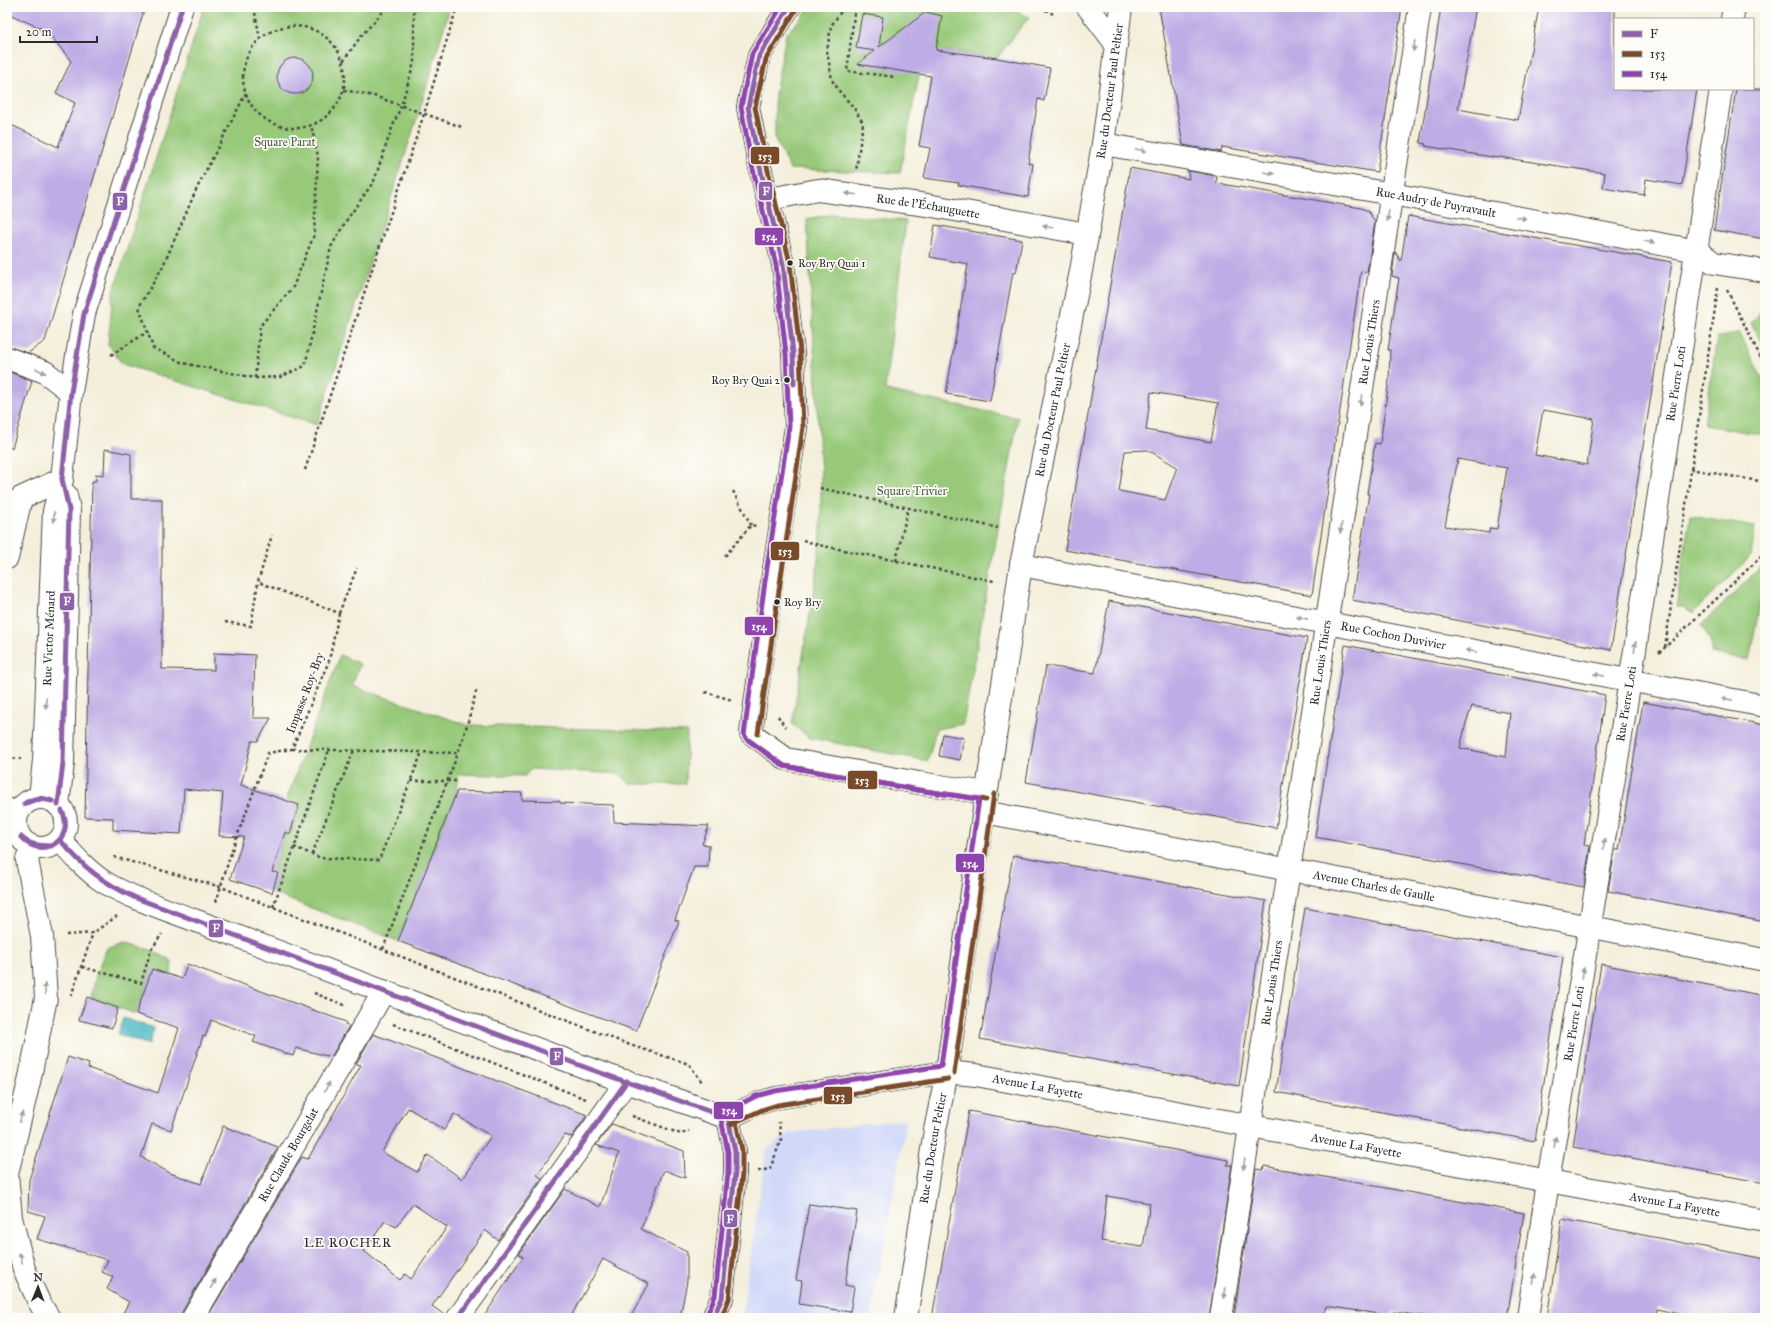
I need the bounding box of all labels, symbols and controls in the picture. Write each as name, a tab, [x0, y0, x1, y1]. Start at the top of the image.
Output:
scale bar	[20, 18, 97, 44]
legend	[1614, 18, 1754, 90]
street label: Rue du Docteur Paul Peltier	[1094, 22, 1126, 160]
text: 20 m	[26, 25, 52, 39]
text: F	[1650, 27, 1658, 41]
one-way arrow	[1411, 39, 1417, 52]
text: 153	[1650, 47, 1665, 61]
text: 154	[1650, 67, 1667, 81]
park label: Square Parat	[254, 135, 317, 150]
line badge: 153	[750, 146, 780, 165]
one-way arrow	[1135, 148, 1147, 154]
text: 153	[758, 150, 772, 164]
one-way arrow	[1263, 170, 1275, 176]
line badge: F	[758, 181, 773, 201]
street label: Rue Audry de Puyravault	[1375, 184, 1498, 220]
text: F	[762, 185, 770, 198]
one-way arrow	[845, 191, 857, 197]
street label: Rue de l'Échauguette	[875, 191, 981, 221]
line badge: F	[112, 192, 128, 211]
text: F	[116, 195, 124, 208]
one-way arrow	[1385, 209, 1391, 222]
one-way arrow	[1515, 215, 1527, 221]
one-way arrow	[1042, 224, 1054, 230]
line badge: 154	[754, 227, 784, 246]
text: 154	[761, 230, 777, 244]
one-way arrow	[1643, 239, 1655, 245]
place label: Roy Bry Quai 1	[798, 257, 866, 270]
marker: Roy Bry Quai 1	[785, 258, 795, 268]
street label: Rue Louis Thiers	[1356, 299, 1383, 386]
street label: Rue du Docteur Paul Peltier	[1032, 341, 1073, 478]
street label: Rue Pierre Loti	[1663, 344, 1689, 423]
one-way arrow	[35, 368, 47, 375]
place label: Roy Bry Quai 2	[711, 374, 781, 387]
marker: Roy Bry Quai 2	[782, 375, 792, 385]
one-way arrow	[1358, 393, 1364, 406]
park label: Square Trivier	[877, 484, 948, 499]
one-way arrow	[50, 511, 57, 523]
one-way arrow	[1338, 522, 1344, 534]
line badge: 153	[770, 541, 800, 561]
text: 153	[778, 545, 792, 559]
street label: Rue Victor Ménard	[40, 590, 58, 686]
line badge: F	[59, 592, 75, 611]
text: F	[63, 595, 71, 608]
place label: Roy Bry	[784, 596, 822, 609]
marker: Roy Bry	[772, 597, 782, 607]
one-way arrow	[1296, 615, 1308, 621]
line badge: 154	[744, 616, 774, 636]
street label: Rue Louis Thiers	[1307, 619, 1334, 706]
street label: Rue Cochon Duvivier	[1340, 619, 1448, 653]
text: 154	[751, 620, 767, 634]
one-way arrow	[1632, 641, 1638, 653]
one-way arrow	[1465, 647, 1477, 653]
street label: Impasse Roy-Bry	[283, 650, 327, 735]
street label: Rue Pierre Loti	[1613, 664, 1639, 743]
one-way arrow	[1593, 671, 1605, 677]
one-way arrow	[1721, 696, 1733, 702]
one-way arrow	[43, 697, 49, 710]
line badge: 153	[847, 770, 878, 790]
text: 153	[855, 774, 869, 788]
one-way arrow	[1601, 838, 1607, 850]
line badge: 154	[955, 853, 985, 873]
text: 154	[962, 857, 978, 871]
street label: Avenue Charles de Gaulle	[1311, 867, 1436, 904]
line badge: F	[208, 919, 224, 938]
text: F	[212, 922, 220, 935]
street label: Rue Louis Thiers	[1258, 939, 1285, 1026]
one-way arrow	[1580, 967, 1586, 979]
one-way arrow	[42, 983, 49, 995]
street label: Rue Pierre Loti	[1561, 984, 1587, 1062]
line badge: F	[549, 1047, 564, 1066]
text: F	[553, 1050, 561, 1063]
street label: Avenue La Fayette	[990, 1071, 1084, 1102]
one-way arrow	[324, 1081, 331, 1093]
line badge: 153	[823, 1086, 853, 1105]
text: 153	[831, 1090, 845, 1104]
street label: Rue du Docteur Peltier	[917, 1091, 950, 1205]
line badge: 154	[713, 1101, 744, 1120]
street label: Rue Claude Bourgelat	[255, 1104, 322, 1205]
text: 154	[721, 1104, 737, 1118]
one-way arrow	[18, 1110, 24, 1122]
street label: Avenue La Fayette	[1309, 1130, 1403, 1161]
one-way arrow	[1552, 1136, 1558, 1148]
one-way arrow	[1241, 1158, 1247, 1170]
street label: Avenue La Fayette	[1628, 1189, 1721, 1220]
line badge: F	[723, 1209, 738, 1228]
text: F	[726, 1213, 734, 1226]
district label: LE ROCHER	[304, 1235, 392, 1251]
one-way arrow	[18, 1251, 24, 1263]
north arrow	[18, 1267, 58, 1307]
text: N	[33, 1271, 44, 1284]
one-way arrow	[1531, 1273, 1537, 1285]
one-way arrow	[209, 1278, 216, 1290]
one-way arrow	[1222, 1287, 1228, 1299]

